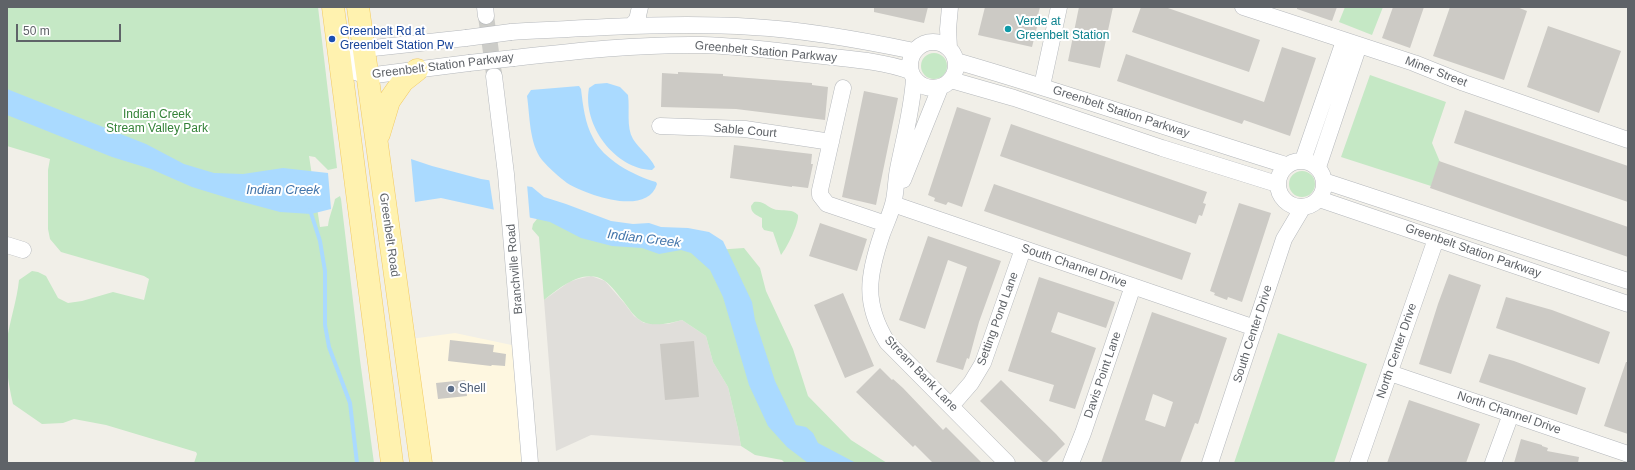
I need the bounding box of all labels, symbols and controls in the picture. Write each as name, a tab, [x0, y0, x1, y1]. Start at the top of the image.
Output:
place label: Verde at Greenbelt Station	[1016, 15, 1109, 43]
scale bar	[18, 16, 123, 42]
text: 50 m	[23, 24, 50, 38]
marker: Verde at Greenbelt Station	[1003, 24, 1013, 34]
place label: Greenbelt Rd at Greenbelt Station Pw	[340, 25, 453, 53]
marker: Greenbelt Rd at Greenbelt Station Pw	[327, 34, 337, 44]
street label: Greenbelt Station Parkway	[694, 39, 838, 65]
street label: Greenbelt Station Parkway	[371, 50, 515, 82]
street label: Miner Street	[1403, 54, 1469, 90]
street label: Greenbelt Station Parkway	[1051, 83, 1191, 141]
park label: Indian Creek Stream Valley Park	[106, 108, 208, 136]
street label: Sable Court	[713, 121, 777, 141]
water label: Indian Creek	[246, 182, 320, 198]
street label: Greenbelt Road	[376, 192, 402, 278]
street label: Greenbelt Station Parkway	[1403, 221, 1543, 281]
street label: Branchville Road	[504, 223, 526, 315]
water label: Indian Creek	[606, 227, 682, 251]
street label: South Channel Drive	[1019, 241, 1129, 291]
street label: Setting Pond Lane	[974, 270, 1022, 368]
street label: South Center Drive	[1230, 283, 1276, 385]
street label: North Center Drive	[1374, 301, 1420, 401]
street label: Davis Point Lane	[1081, 330, 1125, 420]
street label: Stream Bank Lane	[881, 333, 961, 415]
place label: Shell	[459, 382, 486, 396]
marker: Shell	[446, 384, 456, 394]
street label: North Channel Drive	[1455, 388, 1563, 438]

